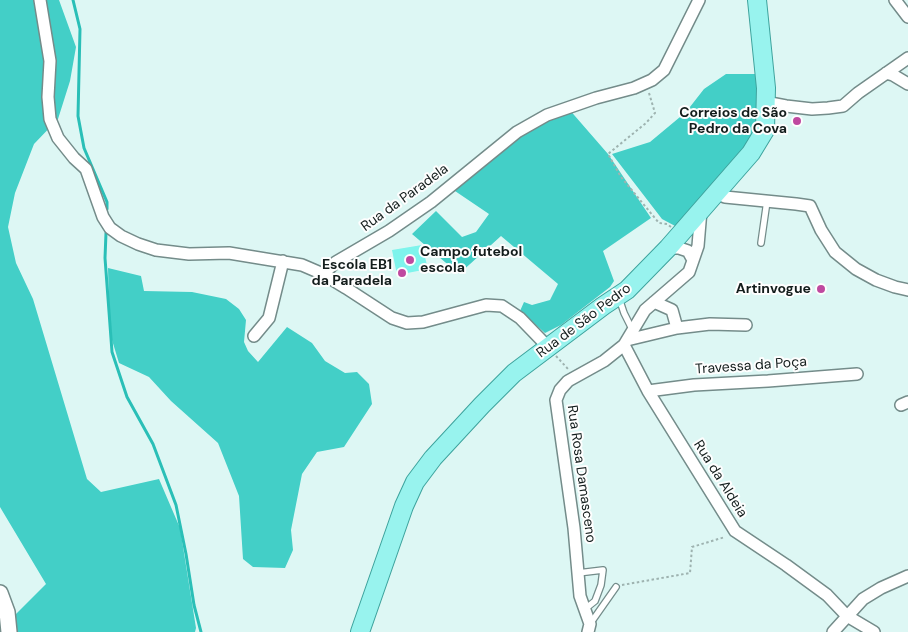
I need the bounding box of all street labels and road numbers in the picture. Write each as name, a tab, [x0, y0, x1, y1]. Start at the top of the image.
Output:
street label: Rua da Paradela	[358, 161, 452, 235]
street label: Rua de São Pedro	[534, 280, 634, 362]
street label: Travessa da Poça	[695, 354, 807, 378]
street label: Rua Rosa Damasceno	[563, 404, 599, 544]
street label: Rua da Aldeia	[690, 437, 750, 521]

